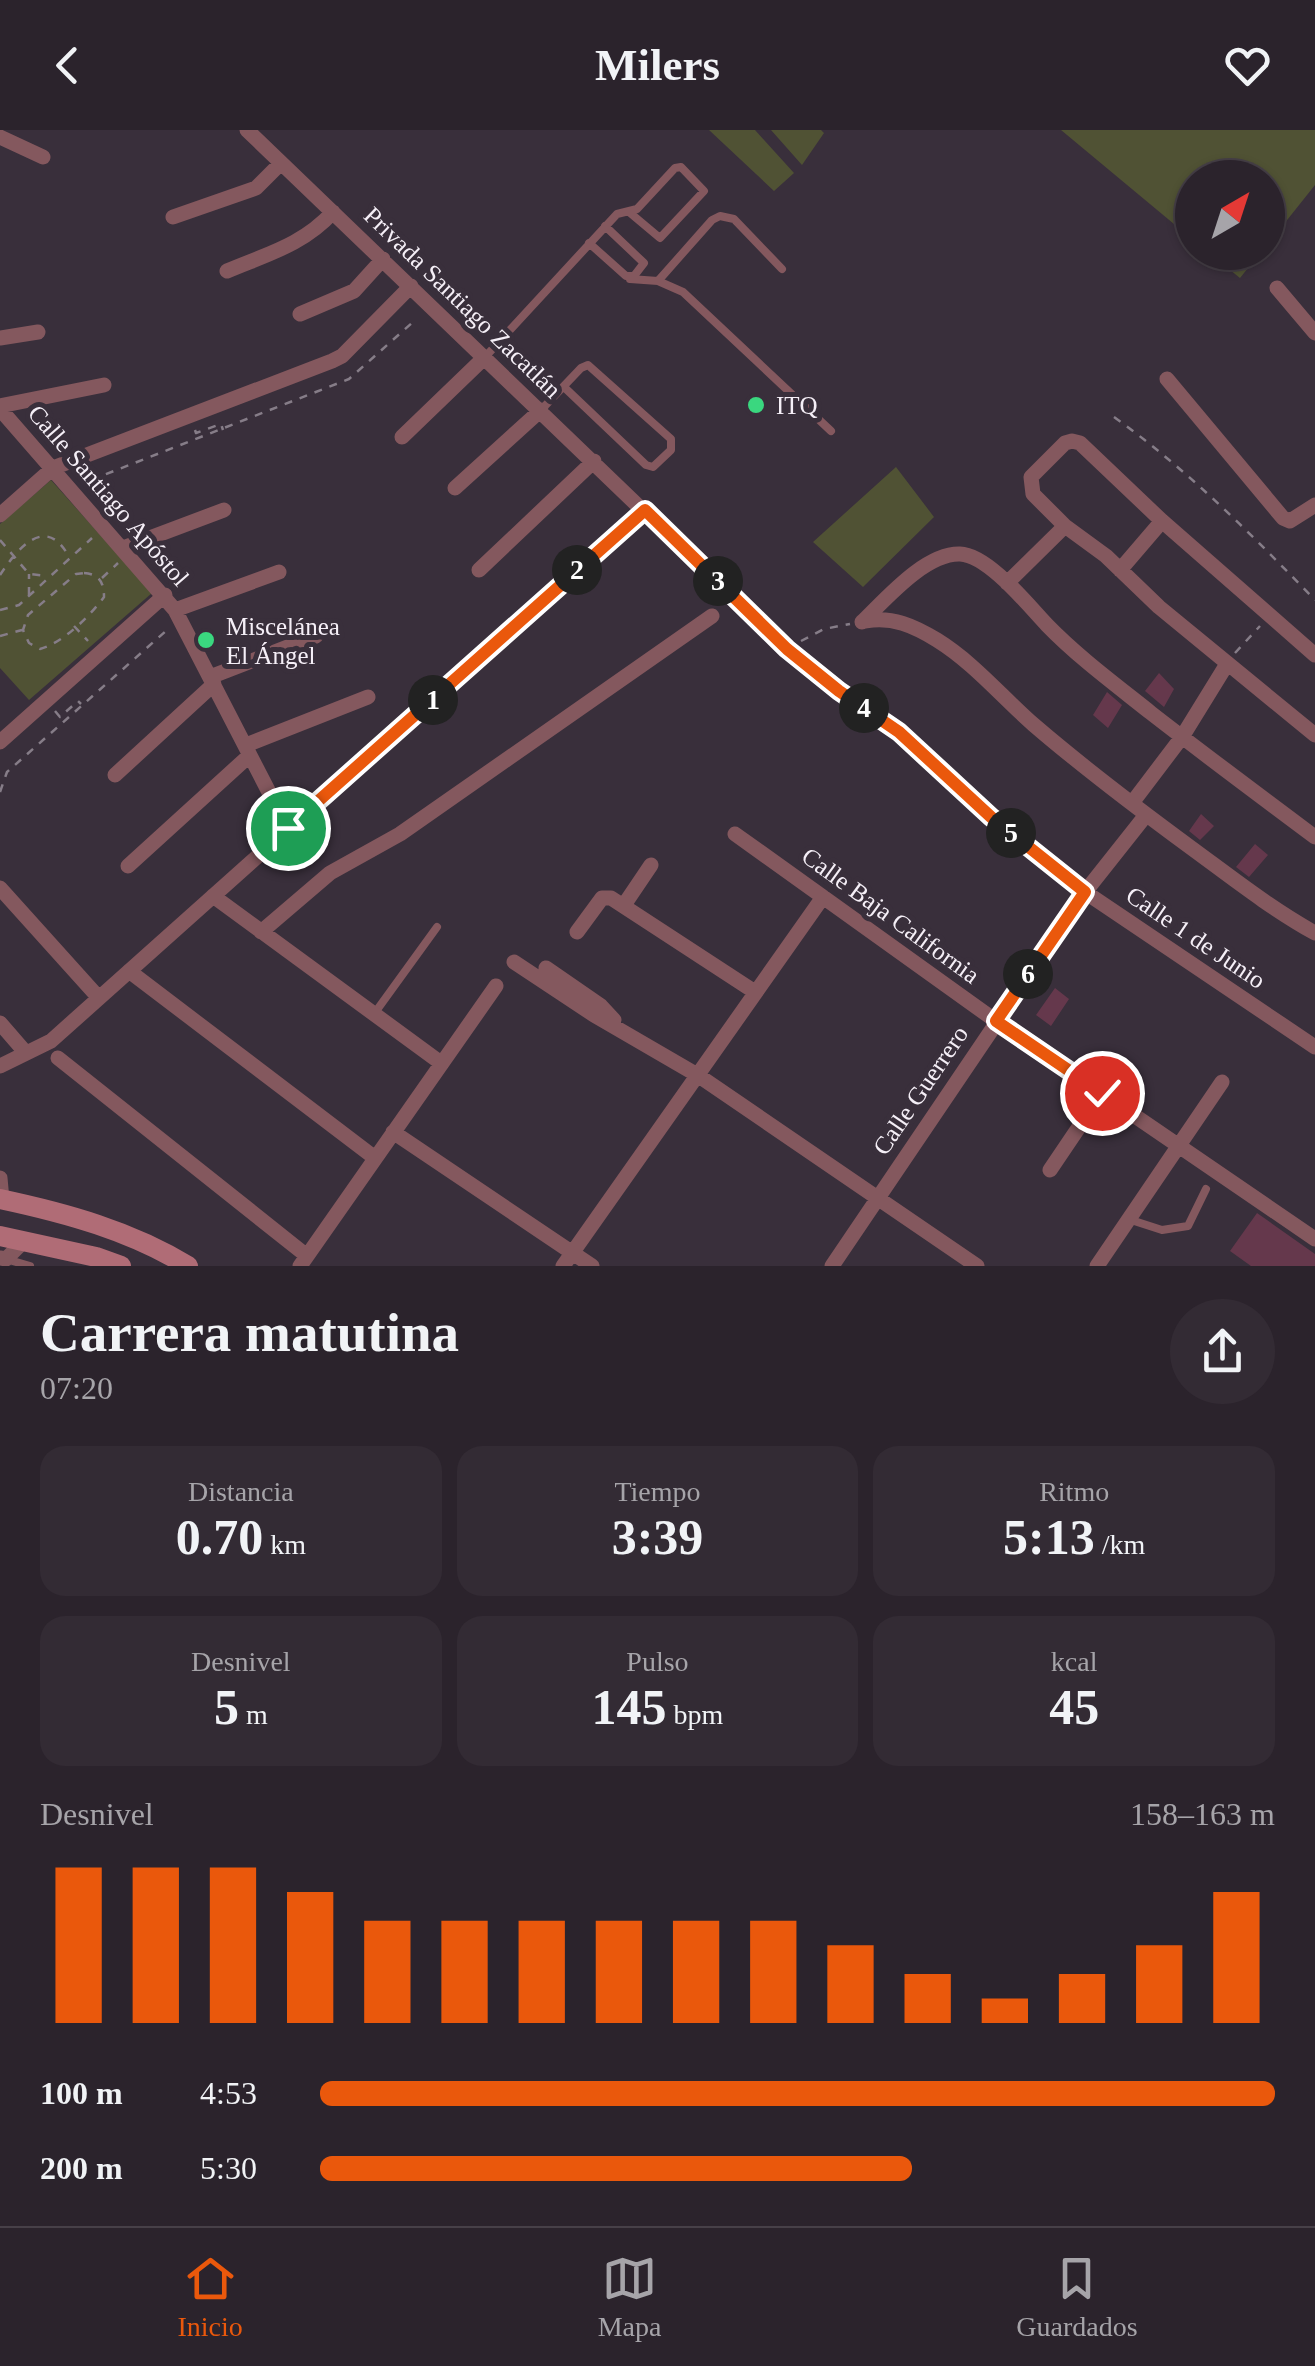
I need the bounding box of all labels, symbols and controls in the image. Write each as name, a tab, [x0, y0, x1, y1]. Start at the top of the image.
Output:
icon: back	[40, 38, 95, 93]
icon: heart	[1220, 38, 1275, 93]
text: Milers	[595, 40, 720, 90]
north arrow	[1175, 160, 1285, 270]
map controls	[1175, 160, 1285, 270]
street label: Privada Santiago Zacatlán	[359, 202, 567, 404]
place label: ITQ	[776, 392, 818, 419]
marker: ITQ	[745, 394, 767, 416]
street label: Calle Santiago Apóstol	[23, 399, 194, 591]
pin: 2	[552, 545, 602, 595]
text: 2	[570, 554, 584, 585]
pin: 3	[693, 556, 743, 606]
text: 3	[711, 565, 725, 596]
place label: Miscelánea El Ángel	[226, 613, 340, 669]
marker: Miscelánea El Ángel	[195, 629, 217, 651]
pin: 1	[408, 675, 458, 725]
pin: 4	[839, 683, 889, 733]
text: 1	[426, 684, 440, 715]
text: 4	[857, 692, 871, 723]
pin	[246, 786, 331, 871]
icon: arrive	[261, 801, 316, 856]
pin: 5	[986, 808, 1036, 858]
text: 5	[1004, 817, 1018, 848]
street label: Calle Baja California	[797, 842, 985, 989]
street label: Calle 1 de Junio	[1121, 881, 1270, 994]
pin: 6	[1003, 949, 1053, 999]
text: 6	[1021, 958, 1035, 989]
street label: Calle Guerrero	[867, 1021, 973, 1160]
pin	[1060, 1051, 1145, 1136]
icon: check	[1075, 1066, 1130, 1121]
button: share	[1170, 1299, 1275, 1404]
text: Carrera matutina	[40, 1302, 459, 1363]
text: 07:20	[40, 1370, 113, 1406]
text: Distancia	[188, 1476, 294, 1507]
text: Tiempo	[614, 1476, 701, 1507]
text: Ritmo	[1039, 1476, 1109, 1507]
text: 0.70	[176, 1509, 263, 1565]
text: 3:39	[612, 1509, 703, 1565]
text: 5:13	[1003, 1509, 1095, 1565]
text: km	[263, 1529, 306, 1560]
text: /km	[1095, 1529, 1145, 1560]
text: Desnivel	[191, 1646, 291, 1677]
text: Pulso	[626, 1646, 689, 1677]
text: kcal	[1051, 1646, 1097, 1677]
text: 5	[214, 1679, 239, 1735]
text: 145	[592, 1679, 667, 1735]
text: 45	[1049, 1679, 1099, 1735]
text: m	[239, 1699, 268, 1730]
text: bpm	[667, 1699, 723, 1730]
text: Desnivel	[40, 1796, 154, 1832]
text: 158–163 m	[1130, 1796, 1275, 1832]
text: 100 m	[40, 2075, 123, 2111]
text: 4:53	[200, 2075, 257, 2111]
text: 200 m	[40, 2150, 123, 2186]
text: 5:30	[200, 2150, 257, 2186]
tab: Inicio	[177, 2251, 243, 2343]
tab: Mapa	[598, 2251, 661, 2343]
tab: Guardados	[1016, 2251, 1138, 2343]

